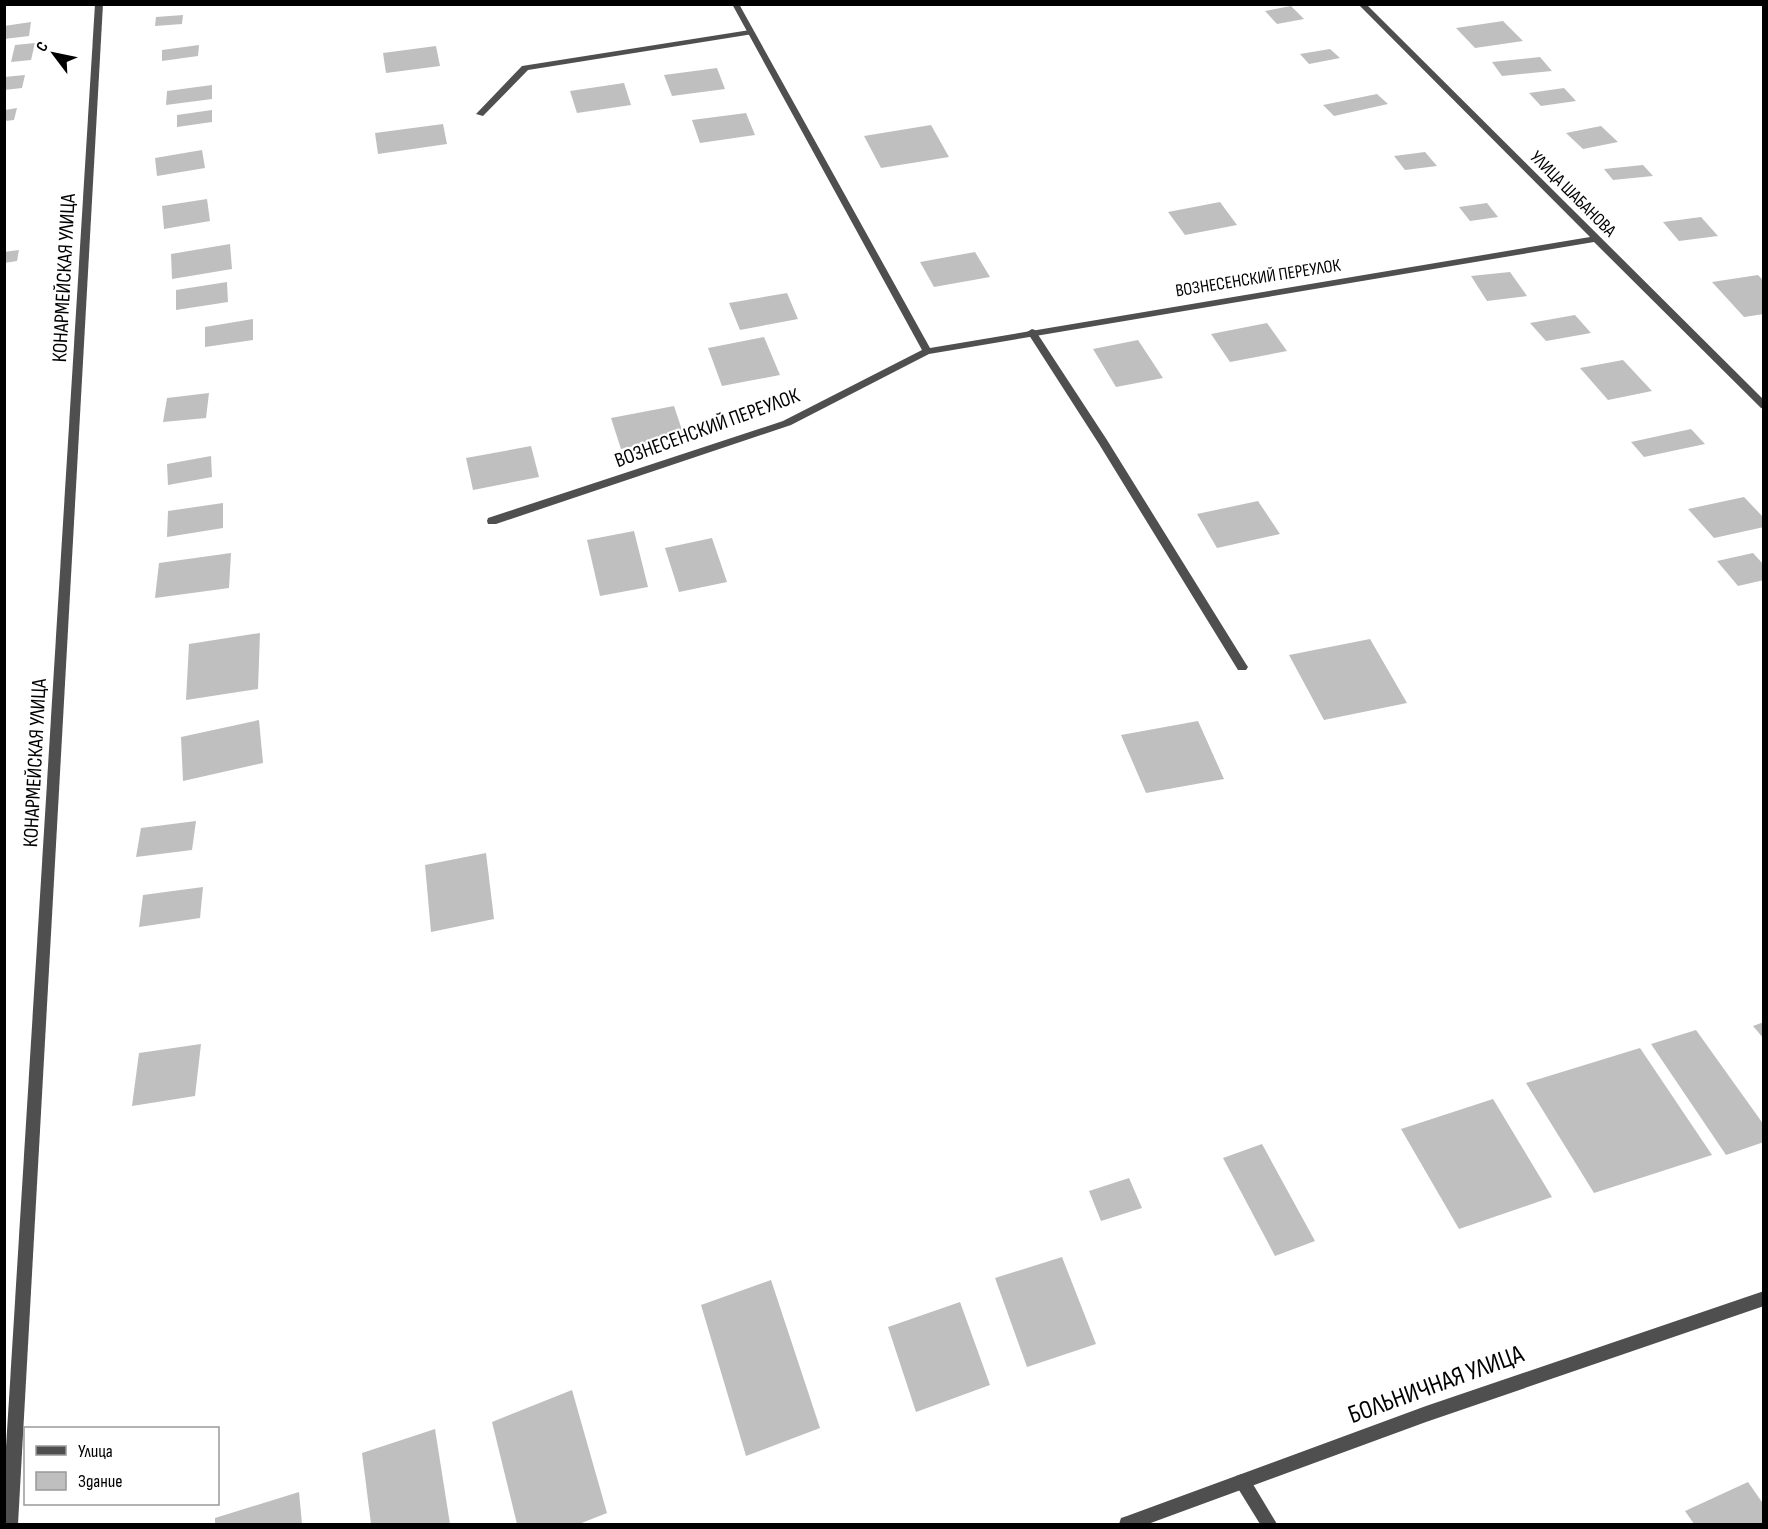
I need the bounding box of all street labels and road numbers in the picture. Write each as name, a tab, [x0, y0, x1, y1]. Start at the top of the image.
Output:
street label: УЛИЦА ШАБАНОВА	[1526, 147, 1620, 241]
street label: КОНАРМЕЙСКАЯ УЛИЦА	[47, 192, 81, 363]
street label: ВОЗНЕСЕНСКИЙ ПЕРЕУЛОК	[1174, 254, 1343, 301]
street label: ВОЗНЕСЕНСКИЙ ПЕРЕУЛОК	[611, 383, 803, 473]
street label: КОНАРМЕЙСКАЯ УЛИЦА	[18, 677, 52, 848]
street label: БОЛЬНИЧНАЯ УЛИЦА	[1344, 1339, 1529, 1431]

